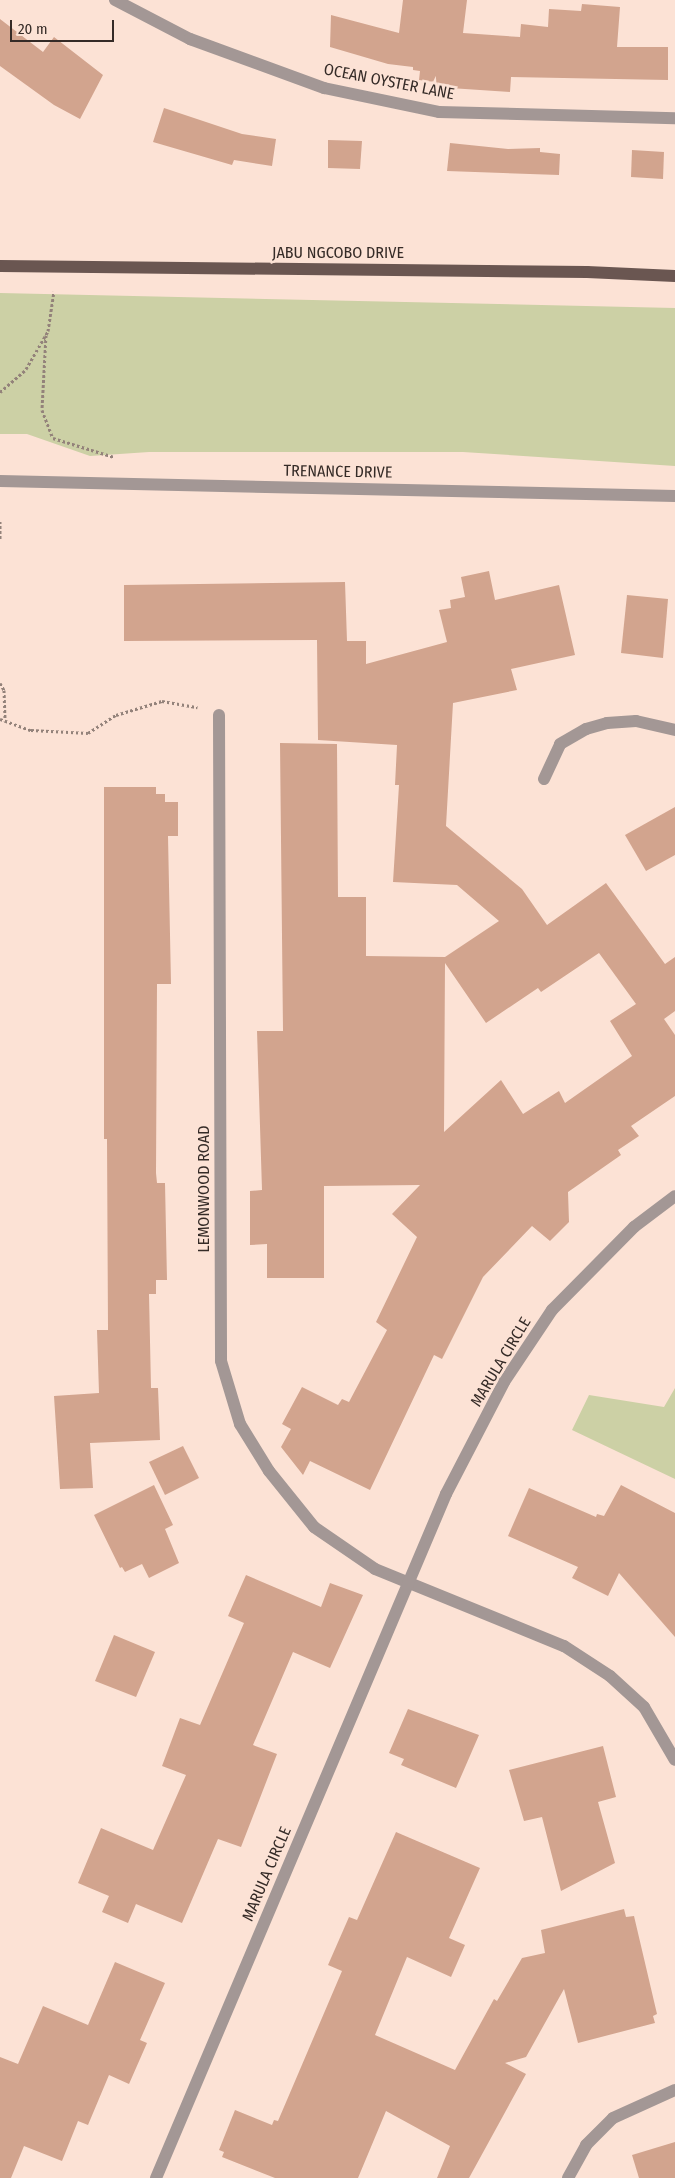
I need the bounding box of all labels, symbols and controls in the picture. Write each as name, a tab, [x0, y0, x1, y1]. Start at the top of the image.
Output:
scale bar	[12, 10, 116, 42]
text: 20 m	[18, 20, 48, 38]
street label: OCEAN OYSTER LANE	[322, 60, 456, 104]
street label: JABU NGCOBO DRIVE	[272, 243, 404, 263]
street label: TRENANCE DRIVE	[283, 461, 393, 483]
street label: LEMONWOOD ROAD	[194, 1126, 214, 1252]
street label: MARULA CIRCLE	[467, 1314, 535, 1410]
street label: MARULA CIRCLE	[238, 1824, 296, 1924]

